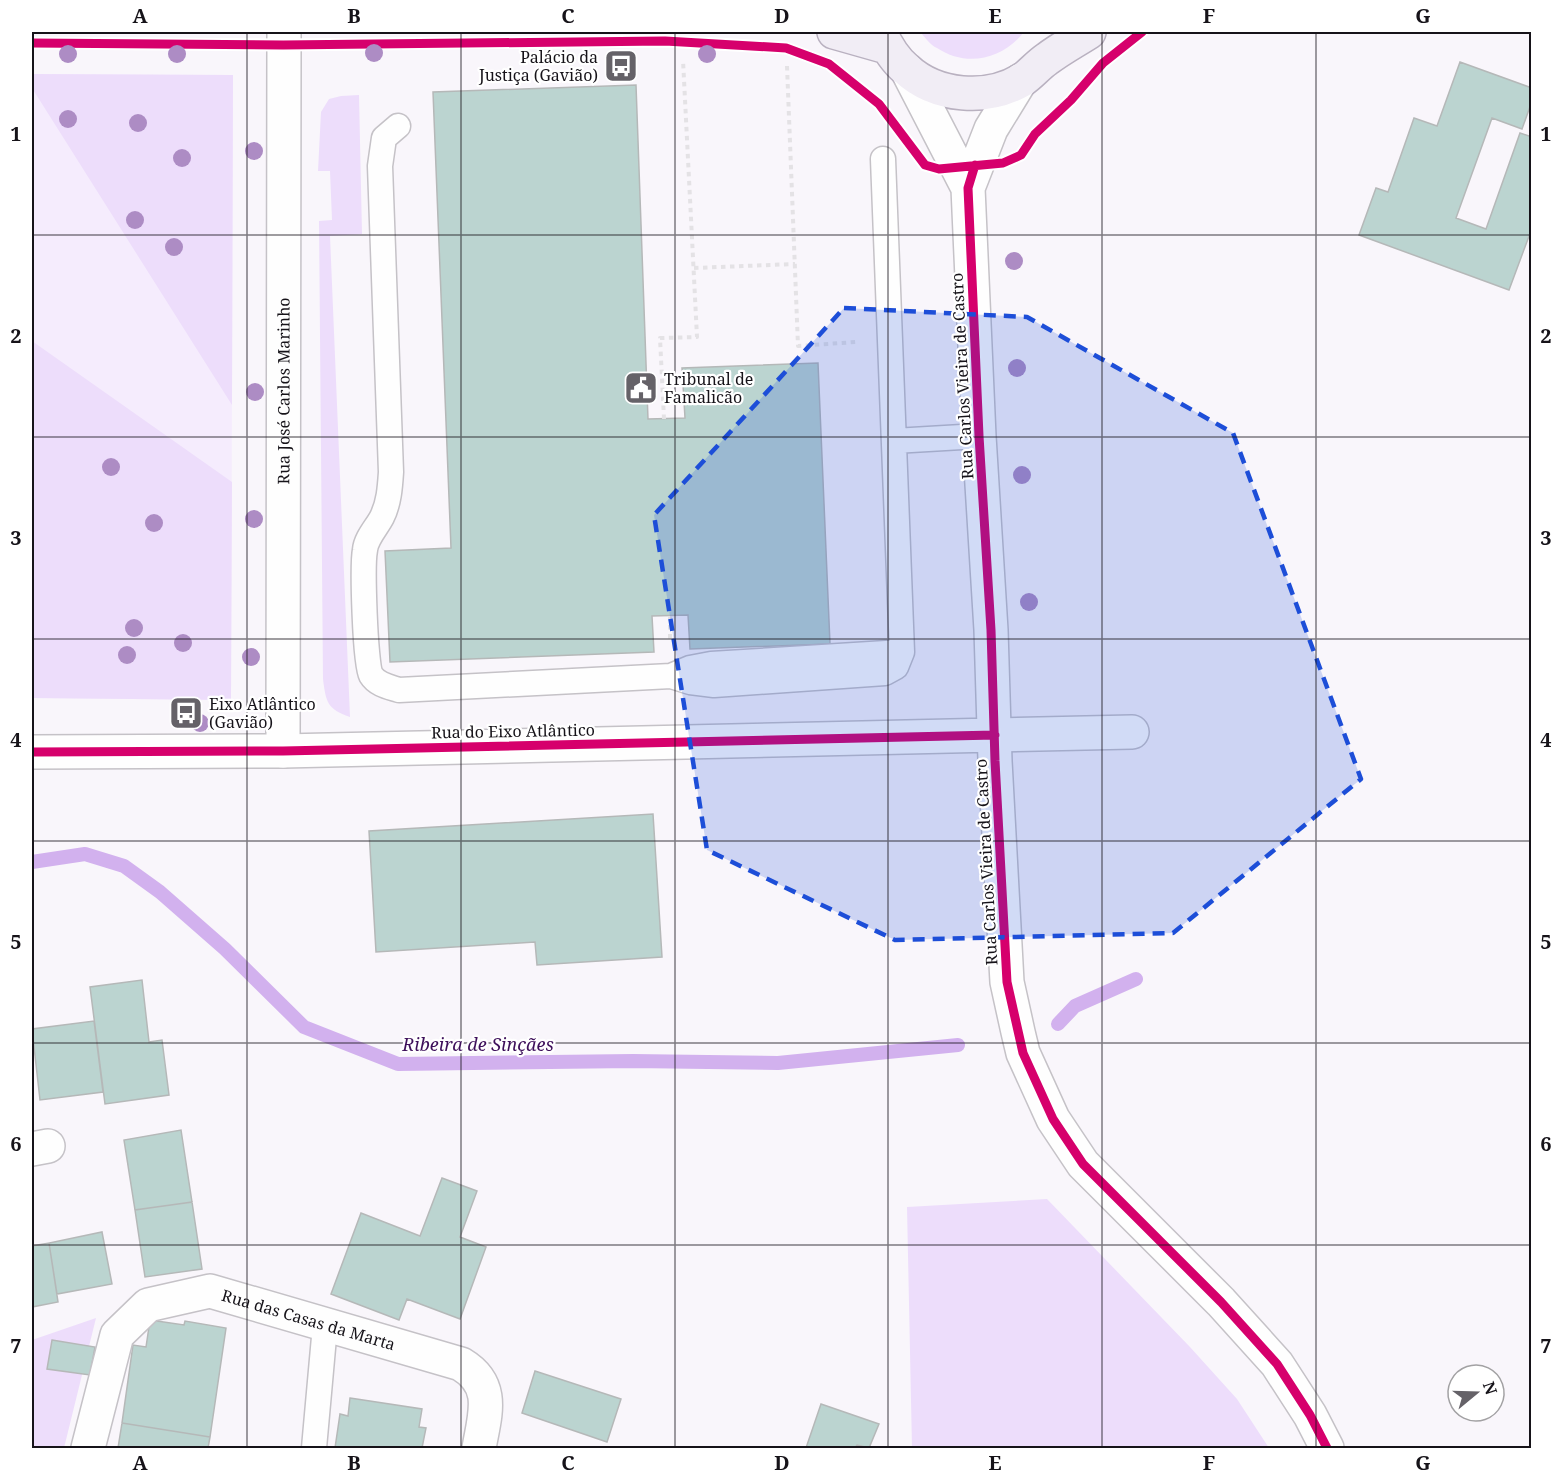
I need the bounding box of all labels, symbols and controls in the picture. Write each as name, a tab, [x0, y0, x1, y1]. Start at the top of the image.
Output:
text: A	[132, 2, 148, 29]
text: B	[347, 2, 361, 29]
text: C	[561, 2, 575, 29]
text: D	[774, 2, 790, 29]
text: E	[988, 2, 1002, 29]
text: F	[1203, 2, 1215, 29]
text: G	[1415, 2, 1431, 29]
place label: Palácio da Justiça (Gavião)	[478, 46, 598, 86]
bus stop icon: Palácio da Justiça (Gavião)	[603, 48, 639, 84]
text: 1	[10, 120, 22, 147]
text: 1	[1540, 120, 1552, 147]
street label: Rua Carlos Vieira de Castro	[946, 272, 978, 480]
street label: Rua José Carlos Marinho	[272, 297, 295, 485]
text: 2	[10, 322, 22, 349]
text: 2	[1540, 322, 1552, 349]
place label: Tribunal de Famalicão	[664, 368, 753, 408]
public building icon: Tribunal de Famalicão	[623, 370, 659, 406]
text: 3	[10, 524, 22, 551]
text: 3	[1540, 524, 1552, 551]
place label: Eixo Atlântico (Gavião)	[209, 693, 316, 733]
bus stop icon: Eixo Atlântico (Gavião)	[168, 695, 204, 731]
street label: Rua do Eixo Atlântico	[431, 719, 595, 743]
text: 4	[10, 726, 22, 753]
text: 4	[1540, 726, 1552, 753]
street label: Rua Carlos Vieira de Castro	[970, 758, 1002, 966]
text: 5	[10, 928, 22, 955]
text: 5	[1540, 928, 1552, 955]
water label: Ribeira de Sinçães	[401, 1032, 554, 1056]
text: 6	[10, 1130, 22, 1157]
text: 6	[1540, 1130, 1552, 1157]
street label: Rua das Casas da Marta	[219, 1284, 398, 1355]
text: 7	[10, 1332, 22, 1359]
text: 7	[1540, 1332, 1552, 1359]
north arrow	[1446, 1363, 1506, 1423]
text: N	[1478, 1379, 1503, 1398]
text: A	[132, 1449, 148, 1476]
text: B	[347, 1449, 361, 1476]
text: C	[561, 1449, 575, 1476]
text: D	[774, 1449, 790, 1476]
text: E	[988, 1449, 1002, 1476]
text: F	[1203, 1449, 1215, 1476]
text: G	[1415, 1449, 1431, 1476]

